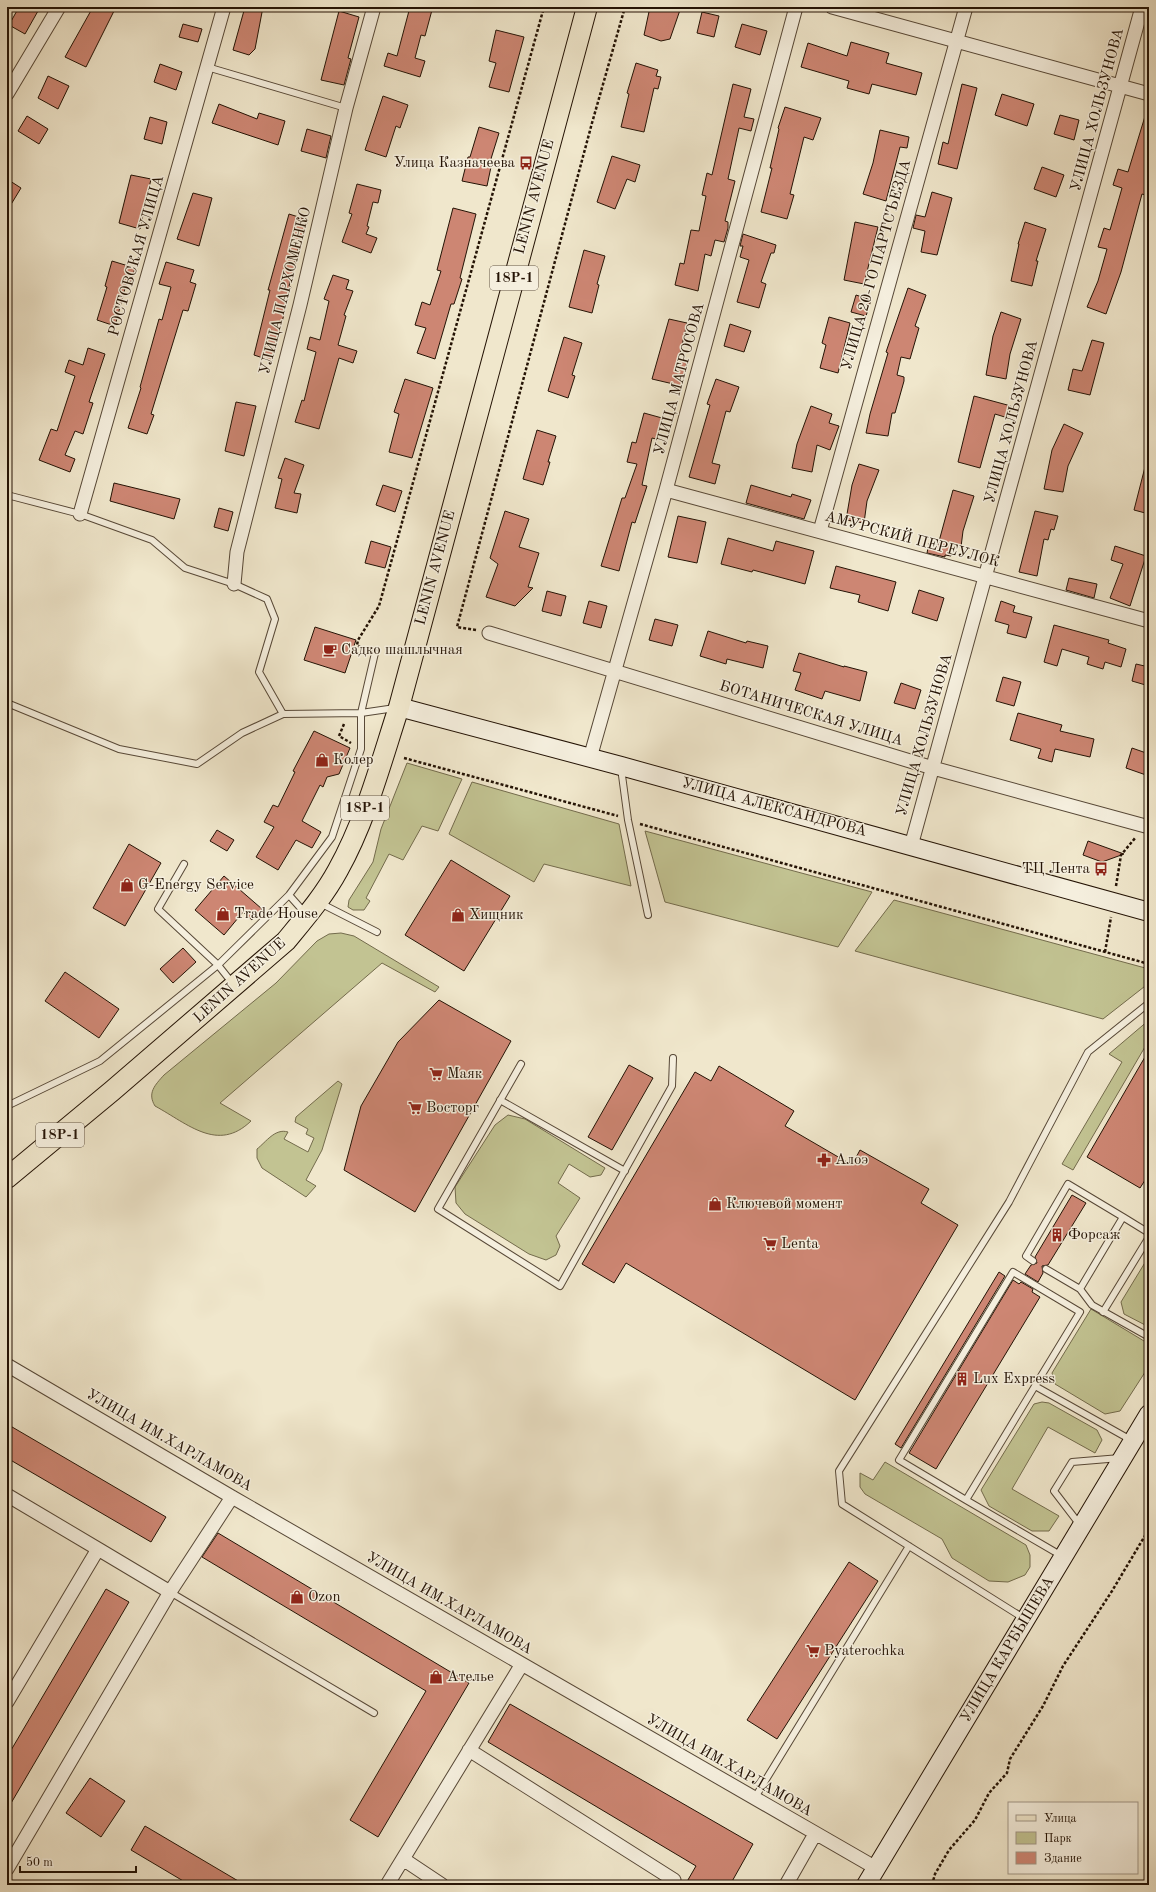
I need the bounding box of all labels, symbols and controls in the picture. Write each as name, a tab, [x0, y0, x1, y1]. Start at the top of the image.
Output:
street label: УЛИЦА ХОЛЬЗУНОВА	[1069, 26, 1127, 193]
street label: LENIN AVENUE	[512, 138, 558, 256]
bus stop icon: Улица Казначеева	[518, 155, 534, 171]
place label: Улица Казначеева	[394, 156, 516, 171]
street label: УЛИЦА 20-ГО ПАРТСЪЕЗДА	[840, 157, 914, 372]
street label: РОСТОВСКАЯ УЛИЦА	[107, 173, 167, 338]
street label: УЛИЦА ПАРХОМЕНКО	[258, 206, 314, 376]
road number: 18Р-1	[490, 266, 538, 290]
street label: УЛИЦА МАТРОСОВА	[652, 301, 708, 457]
street label: УЛИЦА ХОЛЬЗУНОВА	[983, 338, 1041, 505]
street label: АМУРСКИЙ ПЕРЕУЛОК	[823, 506, 1002, 571]
street label: LENIN AVENUE	[413, 509, 459, 627]
cafe icon: Садко шашлычная	[322, 642, 338, 658]
place label: Садко шашлычная	[341, 643, 463, 658]
street label: УЛИЦА ХОЛЬЗУНОВА	[895, 651, 956, 818]
street label: БОТАНИЧЕСКАЯ УЛИЦА	[717, 679, 905, 749]
shop icon: Колер	[314, 752, 330, 768]
place label: Колер	[333, 753, 374, 768]
street label: УЛИЦА АЛЕКСАНДРОВА	[680, 776, 869, 840]
road number: 18Р-1	[341, 796, 389, 820]
bus stop icon: ТЦ Лента	[1093, 861, 1109, 877]
place label: ТЦ Лента	[1022, 862, 1091, 877]
shop icon: G-Energy Service	[119, 877, 135, 893]
place label: G-Energy Service	[138, 878, 254, 893]
shop icon: Trade House	[215, 906, 231, 922]
place label: Trade House	[234, 907, 318, 922]
shop icon: Хищник	[450, 907, 466, 923]
place label: Хищник	[469, 908, 524, 923]
street label: LENIN AVENUE	[191, 936, 289, 1026]
supermarket icon: Маяк	[428, 1066, 444, 1082]
place label: Маяк	[447, 1067, 483, 1082]
supermarket icon: Восторг	[407, 1100, 423, 1116]
place label: Восторг	[426, 1101, 479, 1116]
road number: 18Р-1	[36, 1123, 84, 1147]
pharmacy icon: Алоэ	[816, 1152, 832, 1168]
place label: Алоэ	[835, 1153, 868, 1168]
shop icon: Ключевой момент	[707, 1196, 723, 1212]
place label: Ключевой момент	[726, 1197, 843, 1212]
building icon: Форсаж	[1049, 1227, 1065, 1243]
place label: Форсаж	[1068, 1228, 1121, 1243]
supermarket icon: Lenta	[762, 1236, 778, 1252]
place label: Lenta	[781, 1237, 819, 1252]
building icon: Lux Express	[954, 1371, 970, 1387]
place label: Lux Express	[973, 1372, 1055, 1387]
street label: УЛИЦА ИМ.ХАРЛАМОВА	[83, 1387, 255, 1495]
street label: УЛИЦА ИМ.ХАРЛАМОВА	[363, 1550, 535, 1658]
street label: УЛИЦА КАРБЫШЕВА	[959, 1574, 1058, 1725]
shop icon: Ozon	[289, 1589, 305, 1605]
place label: Ozon	[308, 1590, 341, 1605]
supermarket icon: Pyaterochka	[805, 1643, 821, 1659]
place label: Pyaterochka	[824, 1644, 905, 1659]
shop icon: Ателье	[428, 1669, 444, 1685]
place label: Ателье	[447, 1670, 494, 1685]
street label: УЛИЦА ИМ.ХАРЛАМОВА	[643, 1712, 815, 1820]
legend	[1008, 1802, 1138, 1874]
text: Улица	[1044, 1813, 1077, 1825]
text: Парк	[1044, 1833, 1072, 1845]
scale bar	[20, 1848, 136, 1874]
text: Здание	[1044, 1853, 1082, 1865]
text: 50 m	[26, 1856, 53, 1869]

